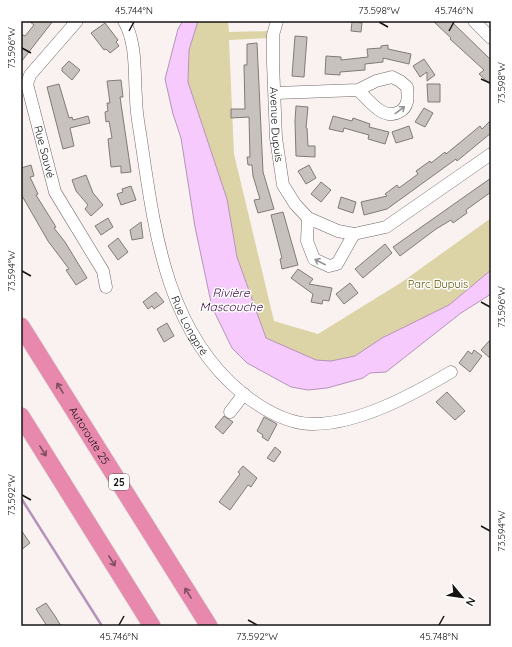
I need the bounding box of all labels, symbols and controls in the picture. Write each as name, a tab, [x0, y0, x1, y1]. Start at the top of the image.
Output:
text: 45.744°N	[115, 4, 153, 17]
text: 73.598°W	[358, 4, 400, 17]
text: 45.746°N	[435, 4, 473, 17]
text: 73.596°W	[5, 27, 18, 69]
text: 73.598°W	[495, 62, 508, 104]
street label: Avenue Dupuis	[267, 86, 286, 163]
one-way arrow	[395, 106, 406, 115]
street label: Rue Sauvé	[31, 124, 58, 179]
text: 73.594°W	[5, 250, 18, 292]
one-way arrow	[314, 258, 326, 265]
park label: Parc Dupuis	[408, 277, 468, 291]
water label: Rivière Mascouche	[200, 285, 264, 314]
text: 73.596°W	[495, 286, 508, 328]
street label: Rue Longpré	[168, 294, 211, 358]
one-way arrow	[56, 383, 64, 394]
street label: Autoroute 25	[66, 404, 113, 467]
one-way arrow	[39, 445, 47, 456]
text: 73.592°W	[5, 474, 18, 516]
road number: 25	[109, 474, 129, 490]
text: 73.594°W	[495, 510, 508, 552]
one-way arrow	[108, 555, 116, 566]
north arrow	[442, 577, 482, 617]
one-way arrow	[184, 587, 192, 599]
text: N	[463, 595, 479, 609]
text: 45.746°N	[100, 630, 138, 643]
text: 73.592°W	[236, 630, 278, 643]
text: 45.748°N	[420, 630, 458, 643]

